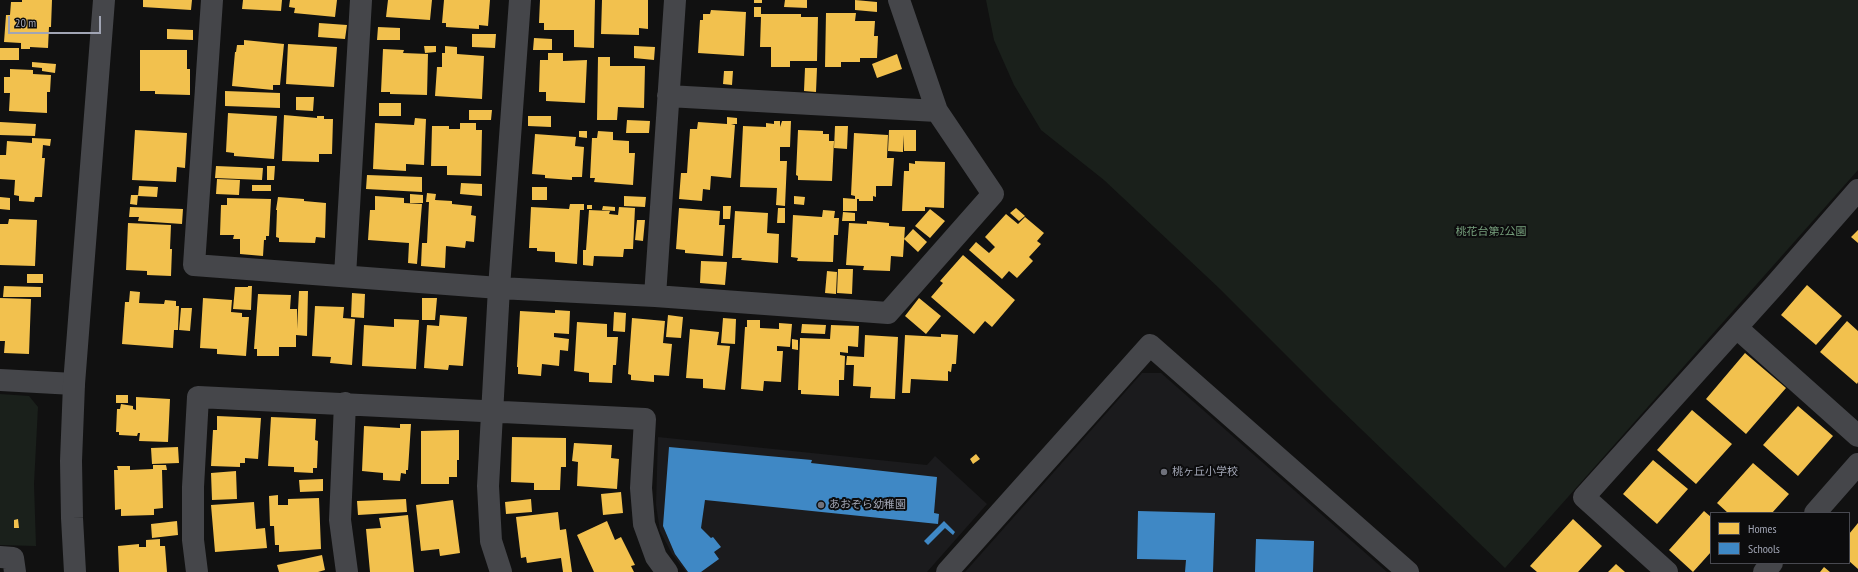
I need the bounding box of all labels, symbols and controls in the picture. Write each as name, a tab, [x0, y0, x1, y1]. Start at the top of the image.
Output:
scale bar	[10, 8, 103, 34]
text: 20 m	[15, 15, 36, 30]
park label: 桃花台第2公園	[1456, 225, 1526, 239]
place label: 桃ヶ丘小学校	[1172, 465, 1238, 479]
marker: 桃ヶ丘小学校	[1159, 467, 1169, 477]
place label: あおぞら幼稚園	[829, 498, 906, 512]
marker: あおぞら幼稚園	[816, 500, 826, 510]
legend	[1710, 512, 1850, 564]
text: Homes	[1748, 521, 1776, 536]
text: Schools	[1748, 541, 1780, 556]

